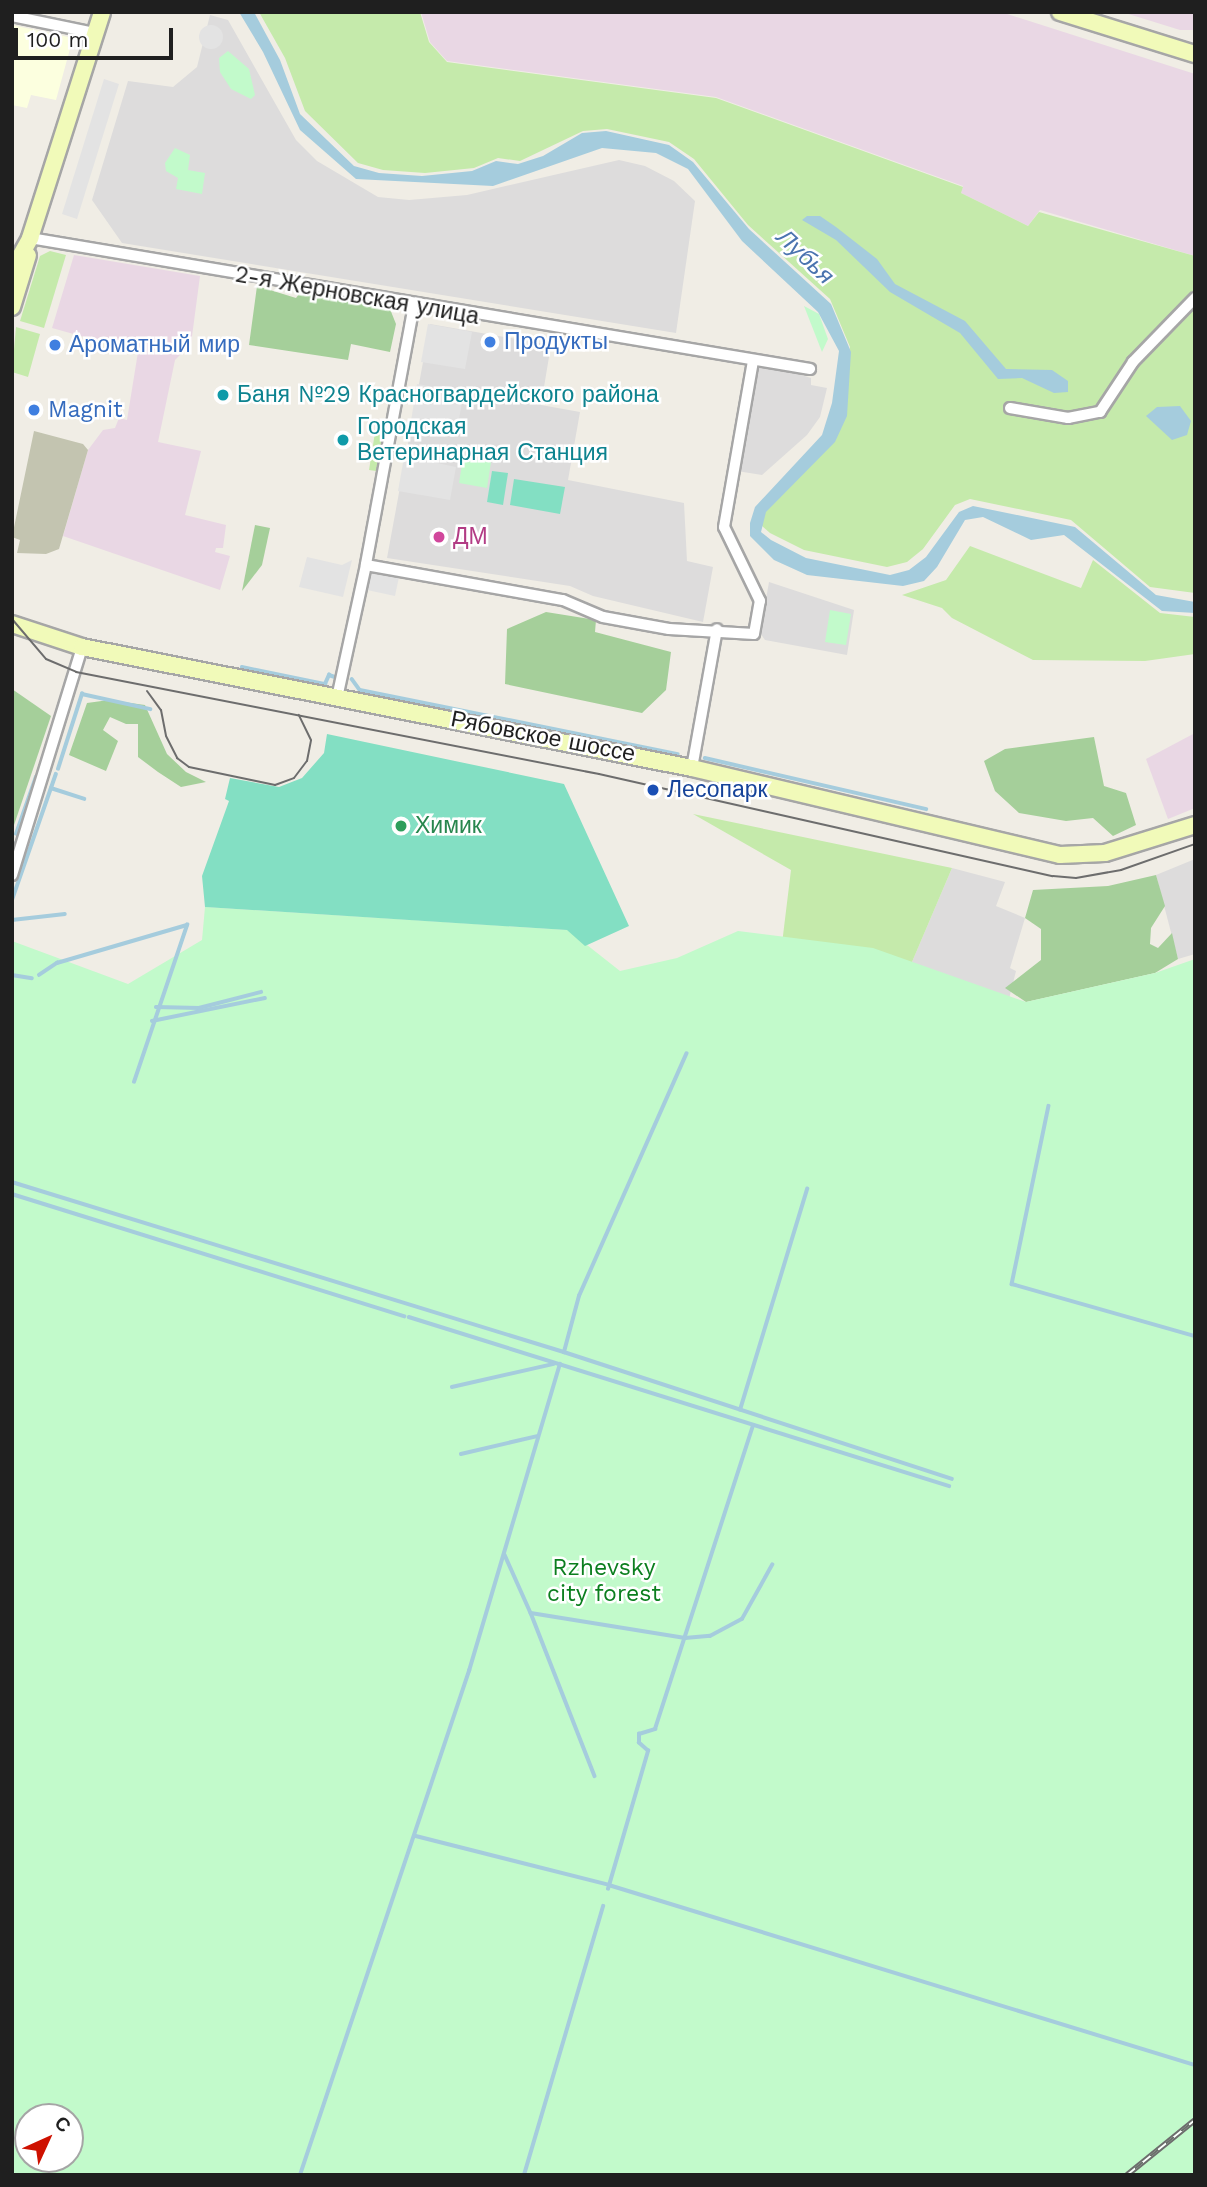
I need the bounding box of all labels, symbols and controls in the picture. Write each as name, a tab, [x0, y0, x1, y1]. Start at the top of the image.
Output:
scale bar	[18, 14, 177, 58]
text: 100 m	[27, 27, 89, 52]
water label: Лубья	[770, 223, 840, 291]
street label: 2-я Жерновская улица	[233, 261, 481, 331]
place label: Продукты	[504, 328, 608, 356]
place label: Ароматный мир	[69, 331, 240, 359]
marker: Продукты	[482, 334, 498, 350]
marker: Ароматный мир	[47, 337, 63, 353]
place label: Баня №29 Красногвардейского района	[237, 381, 659, 409]
marker: Баня №29 Красногвардейского района	[215, 387, 231, 403]
place label: Magnit	[48, 396, 123, 424]
marker: Magnit	[26, 402, 42, 418]
place label: Городская Ветеринарная Станция	[357, 413, 608, 467]
marker: Городская Ветеринарная Станция	[335, 432, 351, 448]
place label: ДМ	[453, 523, 488, 551]
marker: ДМ	[431, 529, 447, 545]
street label: Рябовское шоссе	[448, 706, 638, 768]
place label: Лесопарк	[667, 776, 768, 804]
marker: Лесопарк	[645, 782, 661, 798]
place label: Химик	[415, 812, 482, 840]
marker: Химик	[393, 818, 409, 834]
park label: Rzhevsky city forest	[547, 1554, 661, 1608]
north arrow	[14, 2103, 84, 2173]
text: С	[50, 2111, 76, 2137]

